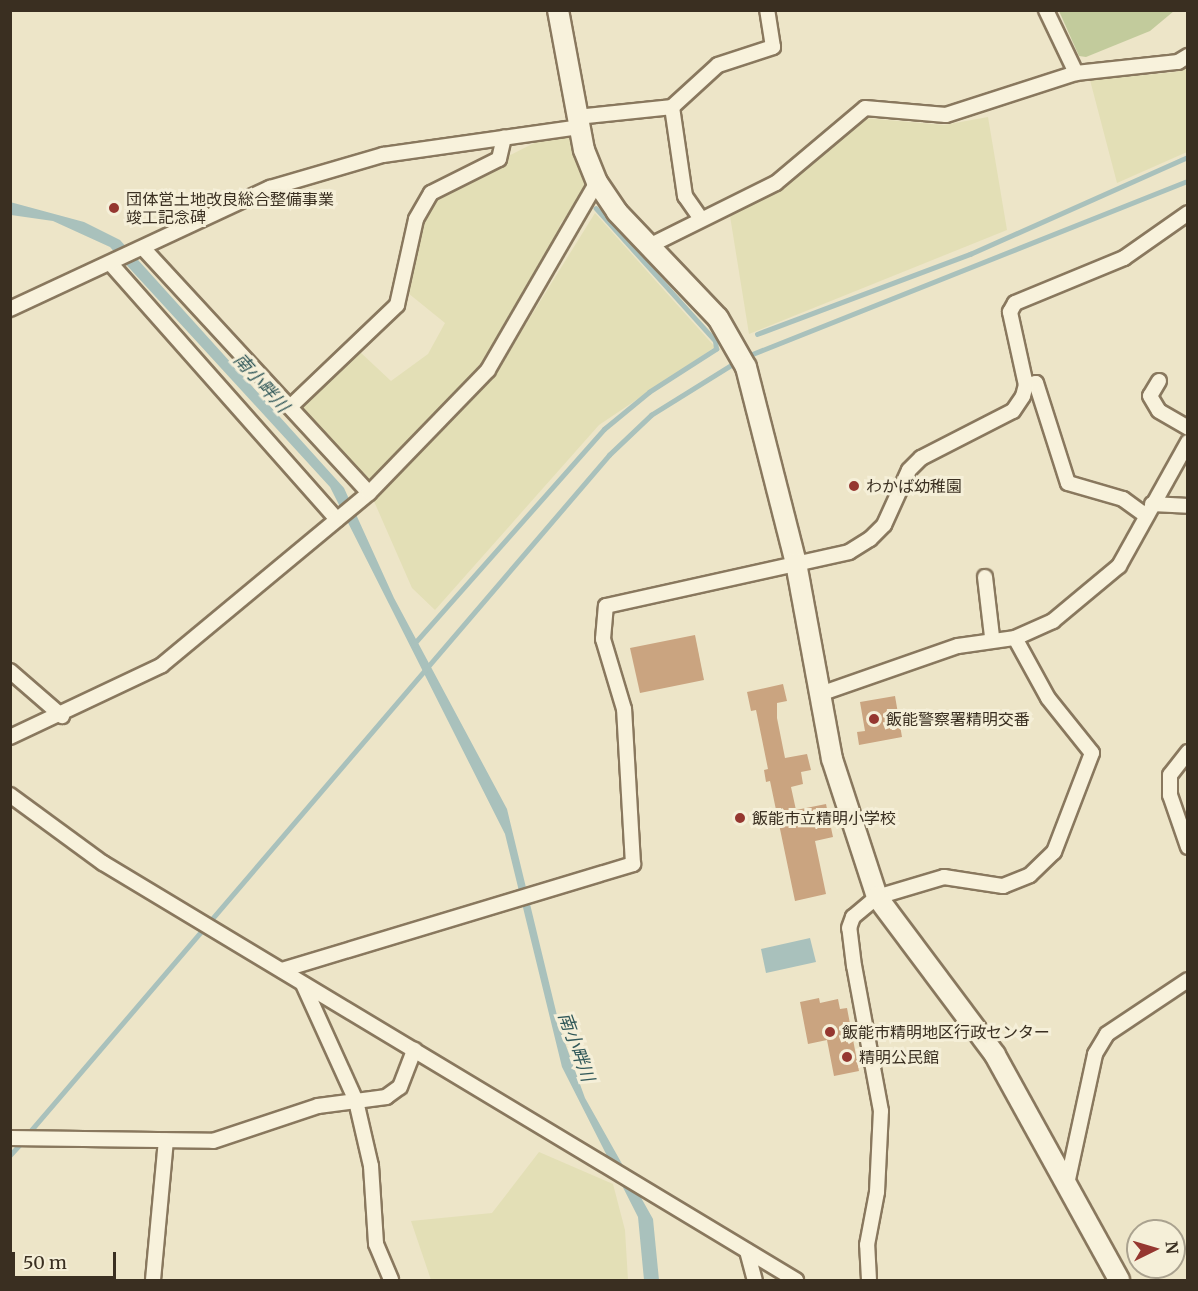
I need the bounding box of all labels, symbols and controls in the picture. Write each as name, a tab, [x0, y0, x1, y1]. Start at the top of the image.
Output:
place label: 団体営土地改良総合整備事業 竣工記念碑	[126, 189, 334, 227]
marker: 団体営土地改良総合整備事業 竣工記念碑	[107, 201, 121, 215]
water label: 南小畔川	[229, 349, 293, 417]
place label: わかば幼稚園	[866, 476, 962, 496]
marker: わかば幼稚園	[847, 479, 861, 493]
place label: 飯能警察署精明交番	[886, 709, 1030, 729]
marker: 飯能警察署精明交番	[867, 712, 881, 726]
place label: 飯能市立精明小学校	[752, 808, 896, 828]
marker: 飯能市立精明小学校	[733, 811, 747, 825]
water label: 南小畔川	[554, 1009, 598, 1085]
place label: 飯能市精明地区行政センター	[842, 1022, 1050, 1042]
marker: 飯能市精明地区行政センター	[823, 1025, 837, 1039]
place label: 精明公民館	[859, 1047, 939, 1067]
marker: 精明公民館	[840, 1050, 854, 1064]
north arrow	[1126, 1219, 1186, 1279]
scale bar	[15, 1240, 118, 1278]
text: N	[1161, 1240, 1182, 1255]
text: 50 m	[23, 1251, 67, 1274]

